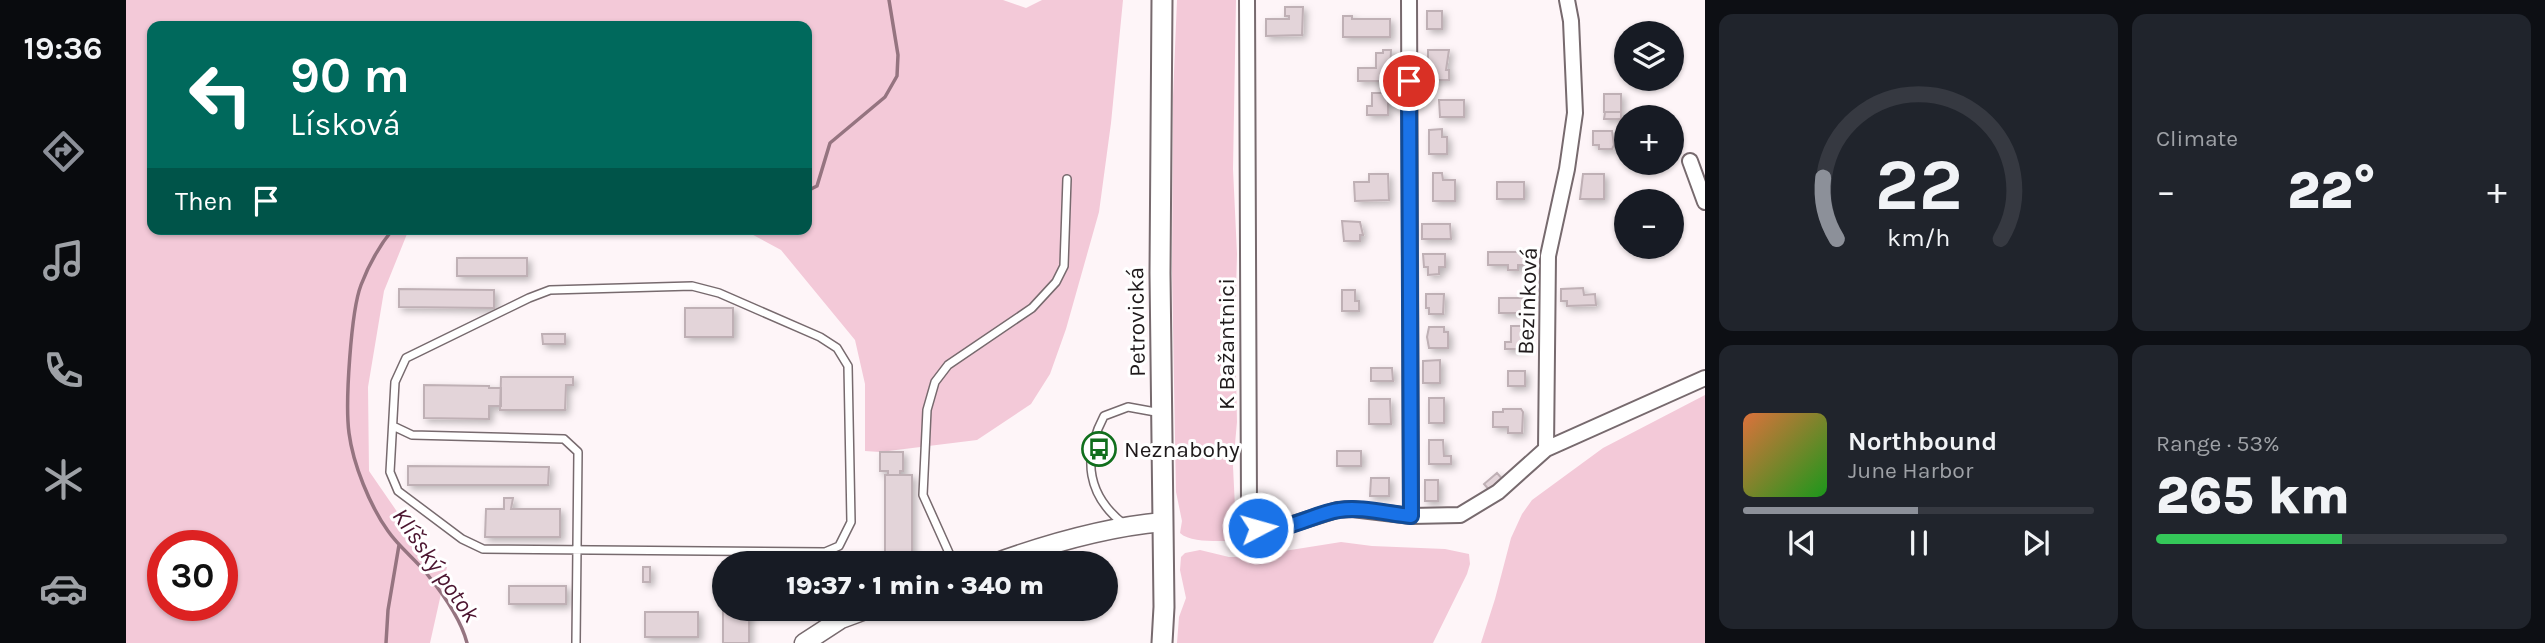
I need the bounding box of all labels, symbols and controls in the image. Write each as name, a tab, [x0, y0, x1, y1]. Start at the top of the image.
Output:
map controls	[1614, 21, 1684, 259]
button: layers	[1614, 21, 1684, 91]
text: 19:36	[24, 30, 102, 67]
text: 90 m	[290, 47, 410, 104]
icon: left	[175, 49, 266, 140]
pin	[1379, 51, 1439, 111]
icon: arrive	[1390, 62, 1428, 100]
button: +	[1614, 105, 1684, 175]
text: Lísková	[290, 106, 401, 143]
text: Climate	[2156, 125, 2238, 152]
icon: directions	[39, 127, 88, 176]
text: 22	[1874, 142, 1963, 227]
text: 22°	[2287, 160, 2376, 221]
text: −	[2156, 169, 2176, 214]
text: +	[2487, 169, 2507, 214]
icon: arrive	[247, 182, 285, 220]
text: Then	[175, 186, 233, 217]
button: −	[1614, 189, 1684, 259]
text: km/h	[1887, 222, 1950, 251]
icon: music	[39, 236, 88, 285]
street label: Bezinková	[1512, 247, 1543, 355]
street label: Petrovická	[1122, 267, 1151, 377]
street label: K Bažantnici	[1213, 278, 1240, 410]
icon: phone	[39, 346, 88, 395]
text: Northbound	[1848, 426, 1997, 457]
bus stop icon: Neznabohy	[1080, 430, 1118, 468]
text: Range · 53%	[2156, 430, 2280, 457]
place label: Neznabohy	[1124, 436, 1240, 463]
icon: climate	[39, 455, 88, 504]
text: June Harbor	[1848, 457, 1973, 484]
text: 265 km	[2156, 465, 2350, 526]
position arrow	[1221, 491, 1295, 565]
water label: Klíšský potok	[387, 503, 486, 628]
icon: previous	[1783, 524, 1821, 562]
icon: pause	[1900, 524, 1938, 562]
icon: next	[2017, 524, 2055, 562]
speed limit sign: 30	[147, 530, 238, 621]
icon: car	[39, 564, 88, 613]
text: 19:37 · 1 min · 340 m	[786, 570, 1044, 601]

